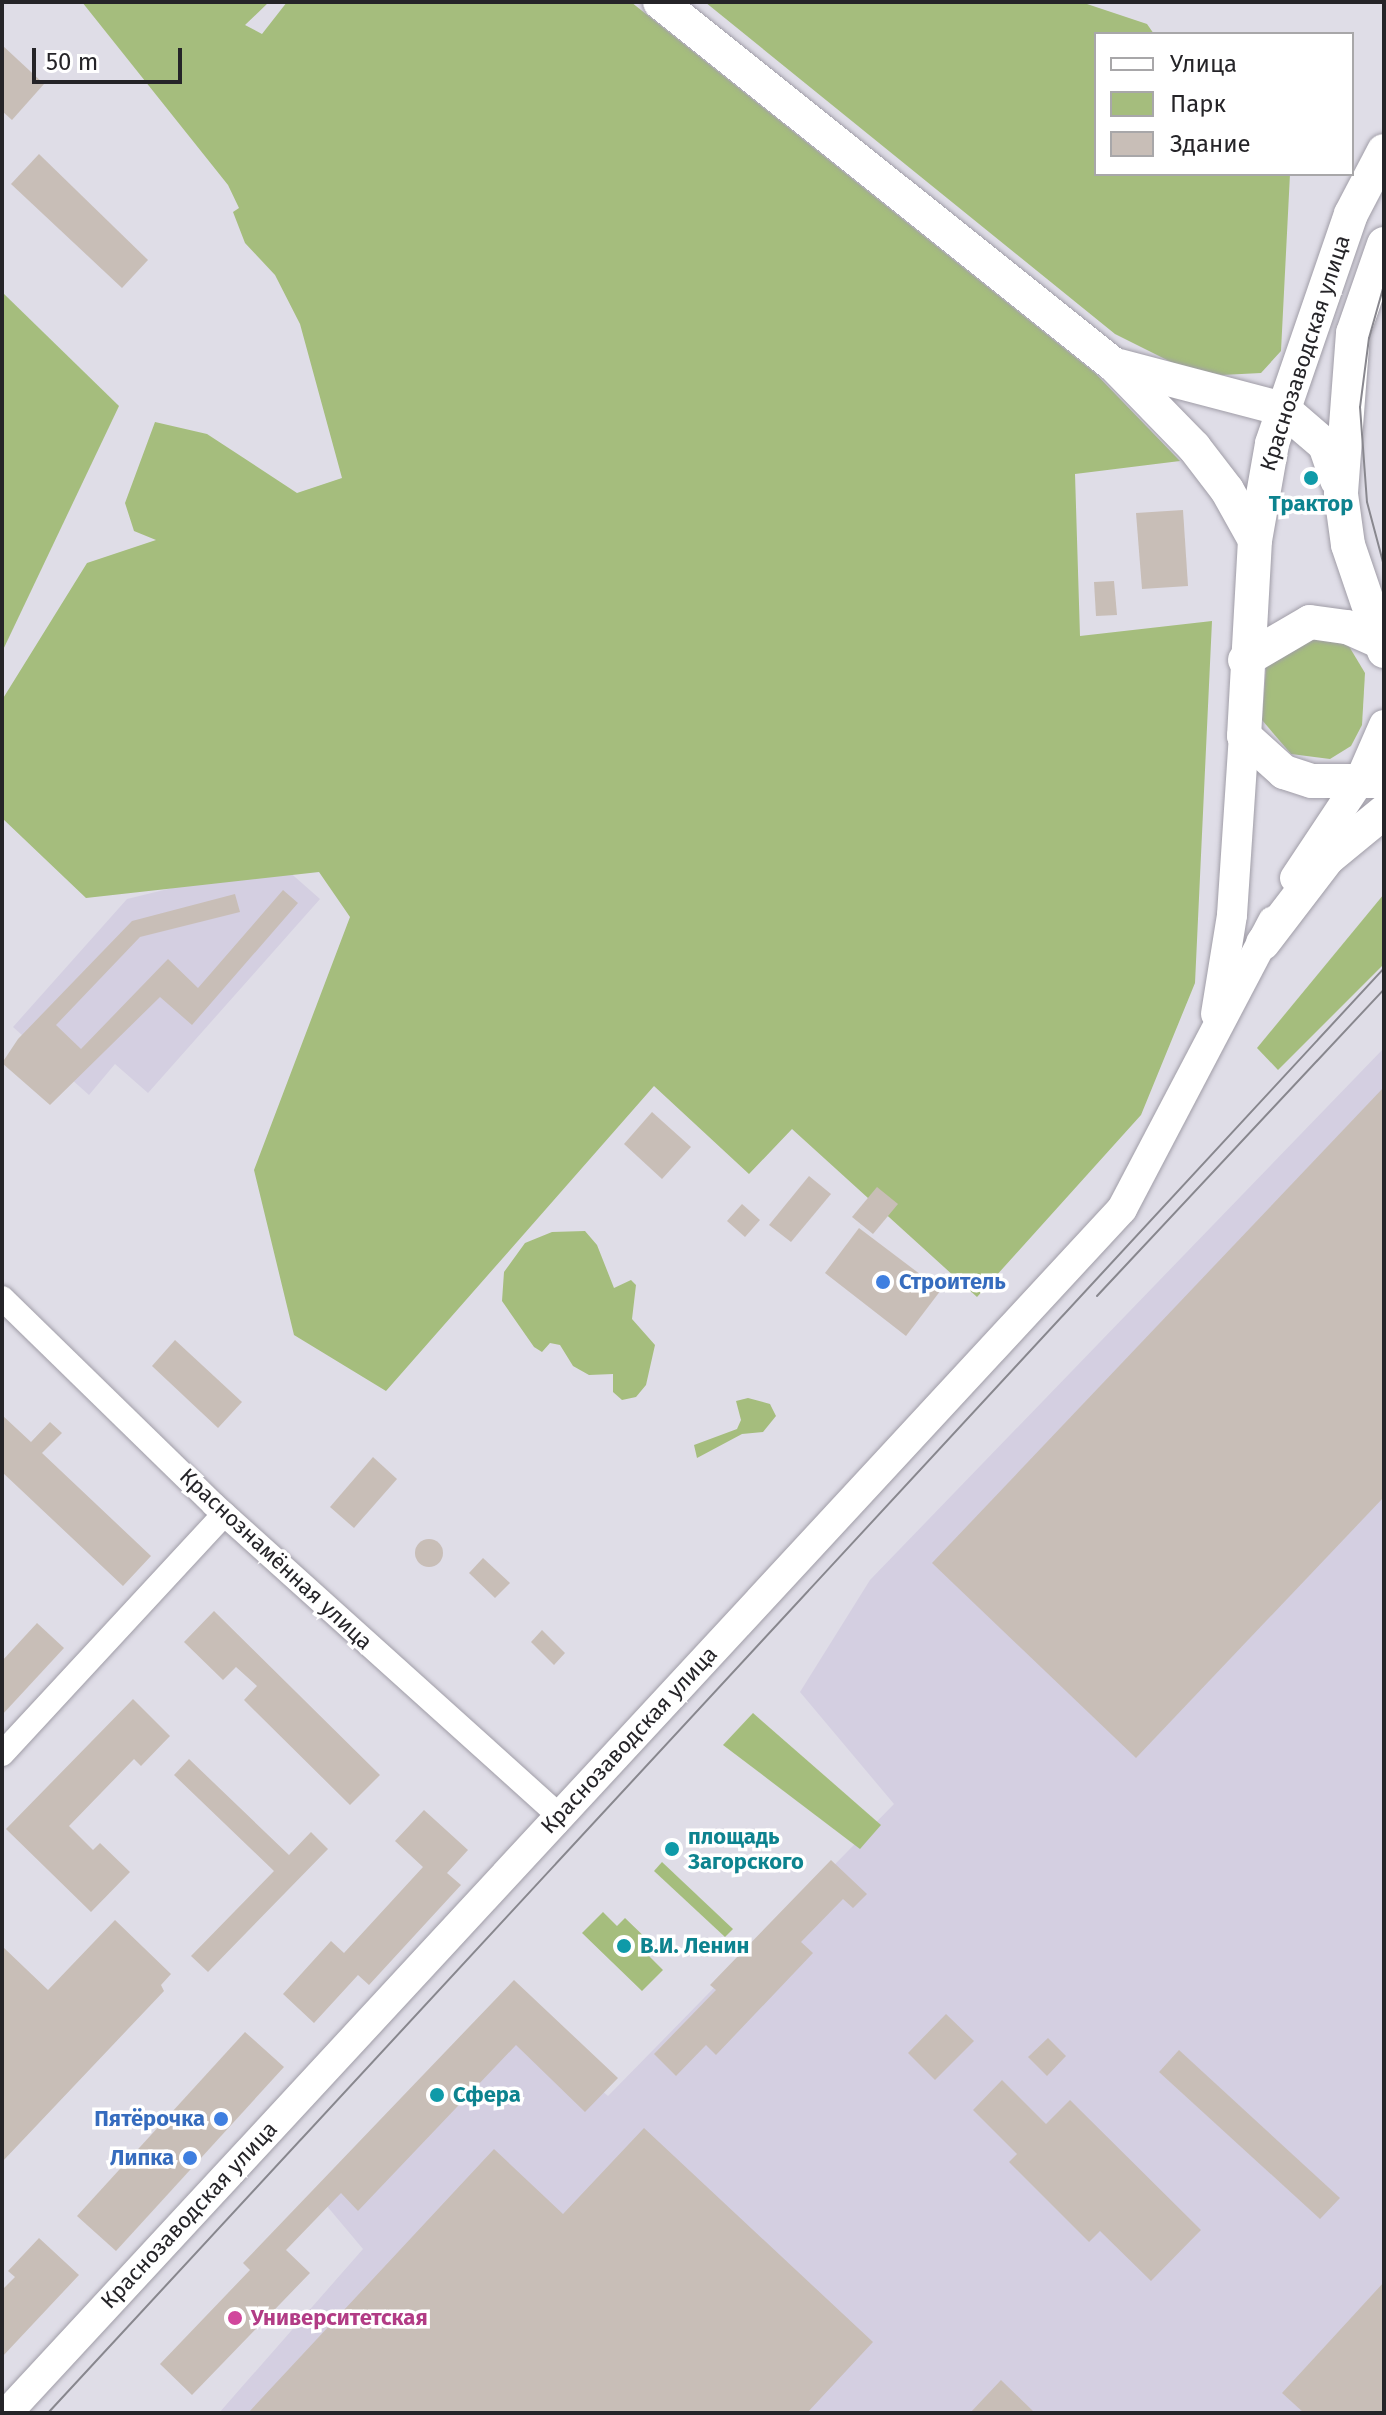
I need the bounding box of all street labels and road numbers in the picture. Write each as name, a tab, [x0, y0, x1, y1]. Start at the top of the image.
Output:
street label: Краснозаводская улица	[1254, 232, 1356, 474]
street label: Краснознамённая улица	[174, 1463, 378, 1655]
street label: Краснозаводская улица	[535, 1641, 723, 1839]
street label: Краснозаводская улица	[95, 2116, 283, 2314]

